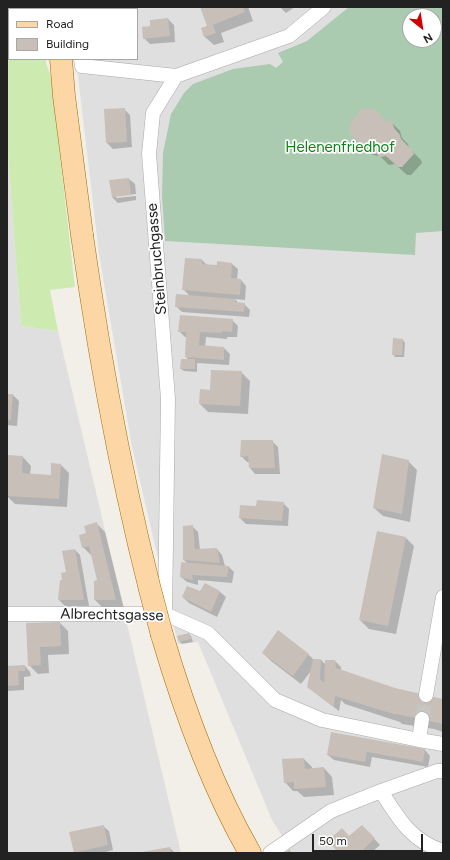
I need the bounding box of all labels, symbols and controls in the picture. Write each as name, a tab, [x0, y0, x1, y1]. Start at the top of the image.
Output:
legend	[8, 8, 138, 60]
north arrow	[402, 8, 442, 48]
text: Road	[46, 17, 74, 31]
text: N	[421, 30, 435, 46]
text: Building	[46, 37, 89, 51]
park label: Helenenfriedhof	[285, 139, 395, 157]
street label: Steinbruchgasse	[143, 202, 171, 316]
street label: Albrechtsgasse	[60, 605, 164, 625]
scale bar	[314, 826, 425, 852]
text: 50 m	[319, 834, 347, 848]

